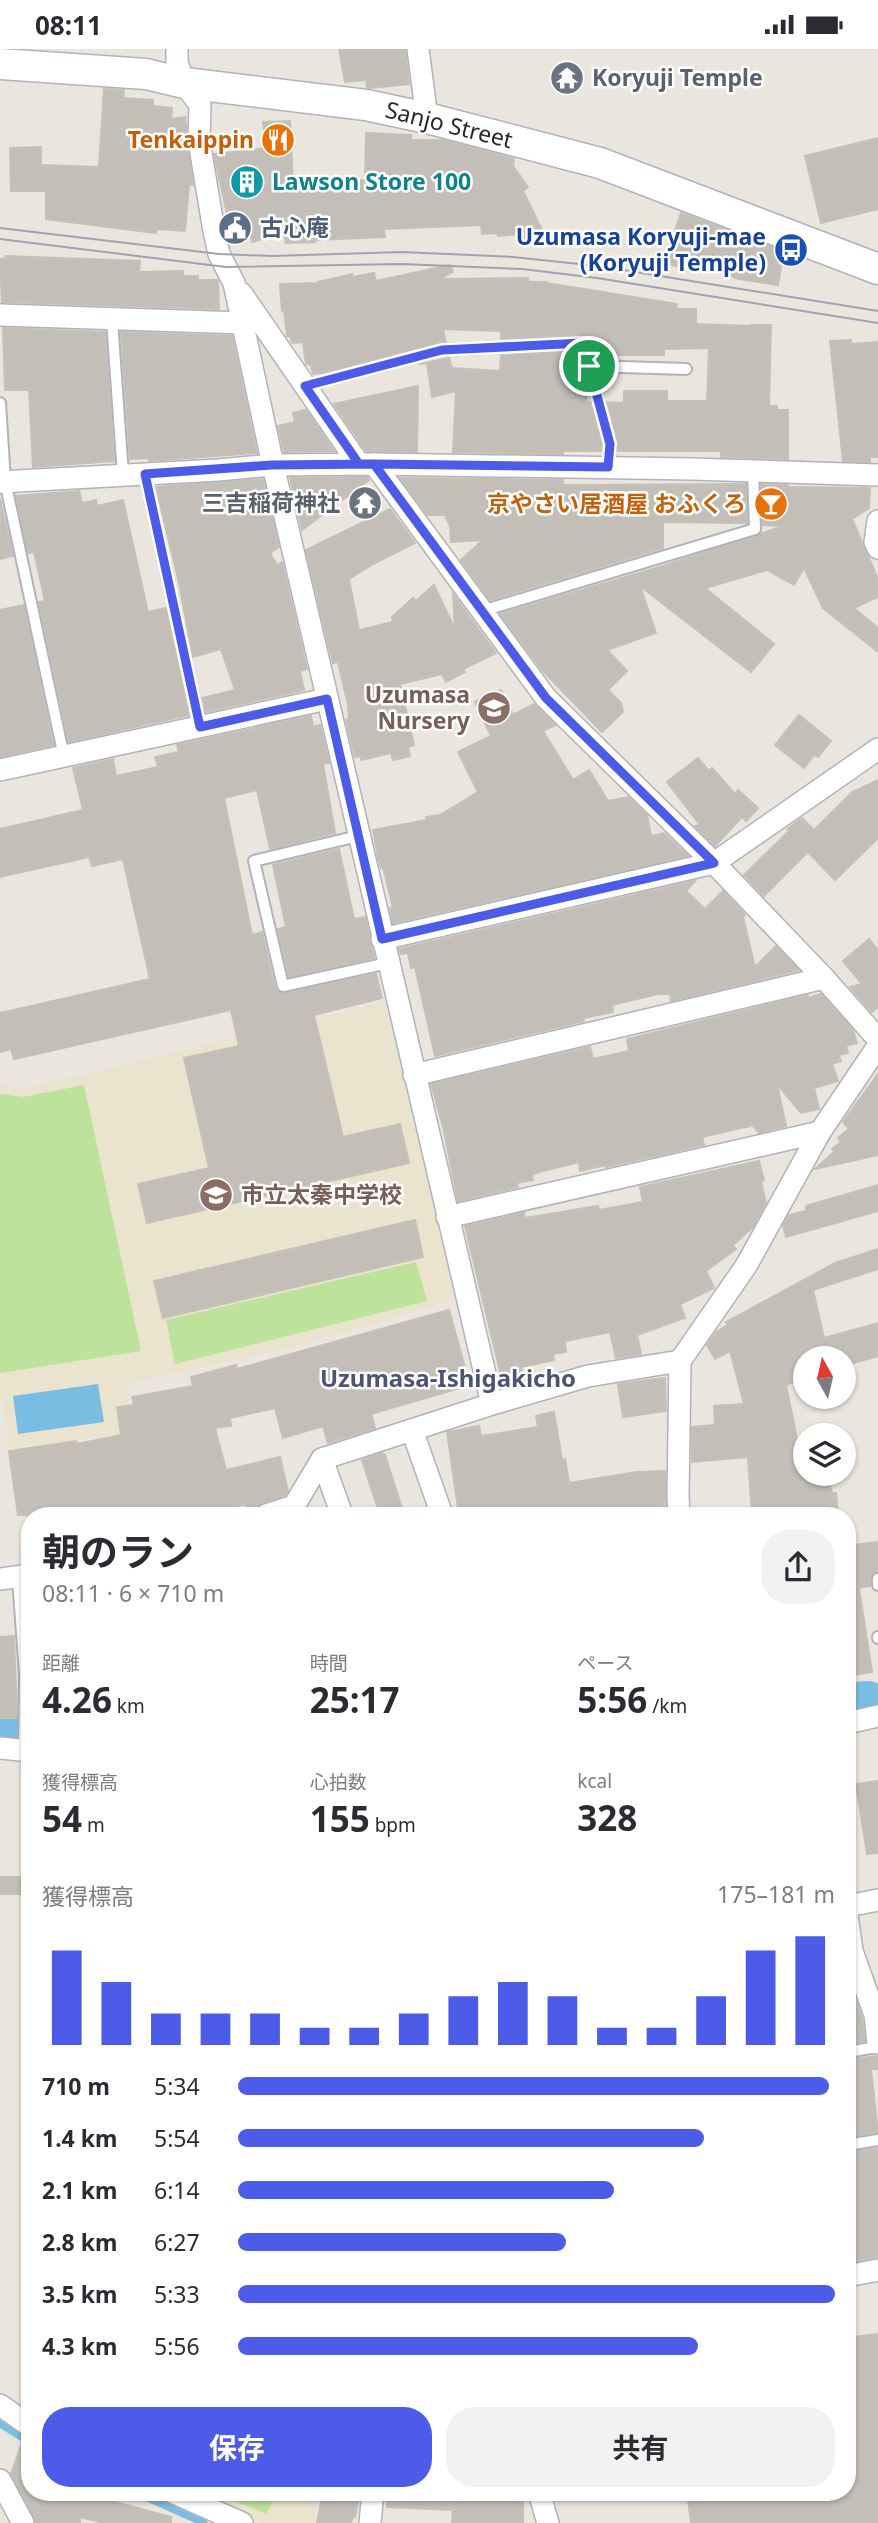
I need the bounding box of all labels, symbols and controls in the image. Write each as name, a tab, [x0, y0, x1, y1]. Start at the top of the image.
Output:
text: 08:11	[35, 7, 102, 43]
temple icon: Koryuji Temple	[548, 59, 586, 97]
place label: Koryuji Temple	[592, 61, 763, 93]
street label: Sanjo Street	[382, 93, 516, 155]
restaurant icon: Tenkaippin	[259, 121, 297, 159]
place label: Tenkaippin	[128, 123, 254, 155]
building icon: Lawson Store 100	[228, 163, 266, 201]
place label: Lawson Store 100	[272, 165, 471, 197]
public building icon: 古心庵	[216, 209, 254, 247]
place label: 古心庵	[260, 211, 329, 243]
place label: Uzumasa Koryuji-mae (Koryuji Temple)	[516, 220, 766, 278]
bus stop icon: Uzumasa Koryuji-mae (Koryuji Temple)	[772, 231, 810, 269]
pin	[559, 336, 619, 396]
icon: arrive	[570, 347, 608, 385]
temple icon: 三吉稲荷神社	[346, 484, 384, 522]
bar icon: 京やさい居酒屋 おふくろ	[752, 485, 790, 523]
place label: 三吉稲荷神社	[202, 486, 340, 518]
place label: 京やさい居酒屋 おふくろ	[487, 487, 746, 519]
place label: Uzumasa Nursery	[365, 678, 471, 736]
school or university icon: Uzumasa Nursery	[475, 689, 513, 727]
school or university icon: 市立太秦中学校	[197, 1176, 235, 1214]
place label: 市立太秦中学校	[241, 1178, 402, 1210]
north arrow	[793, 1346, 856, 1409]
map controls	[793, 1346, 856, 1486]
district label: Uzumasa-Ishigakicho	[320, 1361, 576, 1394]
button: layers	[793, 1423, 856, 1486]
text: 朝のラン	[42, 1525, 194, 1577]
button: share	[761, 1530, 835, 1604]
text: 08:11 · 6 × 710 m	[42, 1577, 224, 1609]
text: 距離	[42, 1650, 80, 1676]
text: 時間	[310, 1650, 348, 1676]
text: ペース	[577, 1650, 633, 1676]
text: 4.26	[42, 1676, 112, 1723]
text: 25:17	[310, 1676, 400, 1723]
text: 5:56	[577, 1676, 647, 1723]
text: km	[112, 1693, 145, 1719]
text: /km	[647, 1693, 687, 1719]
text: kcal	[577, 1768, 612, 1794]
text: 獲得標高	[42, 1769, 118, 1795]
text: 心拍数	[310, 1769, 367, 1795]
text: 328	[577, 1794, 637, 1841]
text: 54	[42, 1795, 82, 1842]
text: 155	[310, 1795, 370, 1842]
text: m	[82, 1812, 105, 1838]
text: bpm	[370, 1812, 416, 1838]
text: 175–181 m	[717, 1878, 835, 1910]
text: 獲得標高	[42, 1880, 134, 1912]
text: 710 m	[42, 2070, 110, 2102]
text: 5:34	[154, 2070, 200, 2102]
text: 1.4 km	[42, 2122, 117, 2154]
text: 5:54	[154, 2122, 200, 2154]
text: 2.1 km	[42, 2174, 117, 2206]
text: 6:14	[154, 2174, 200, 2206]
text: 2.8 km	[42, 2226, 117, 2258]
text: 6:27	[154, 2226, 200, 2258]
text: 3.5 km	[42, 2278, 117, 2310]
text: 5:33	[154, 2278, 200, 2310]
text: 4.3 km	[42, 2330, 117, 2362]
text: 5:56	[154, 2330, 200, 2362]
button: 保存	[42, 2407, 432, 2487]
button: 共有	[446, 2407, 835, 2487]

